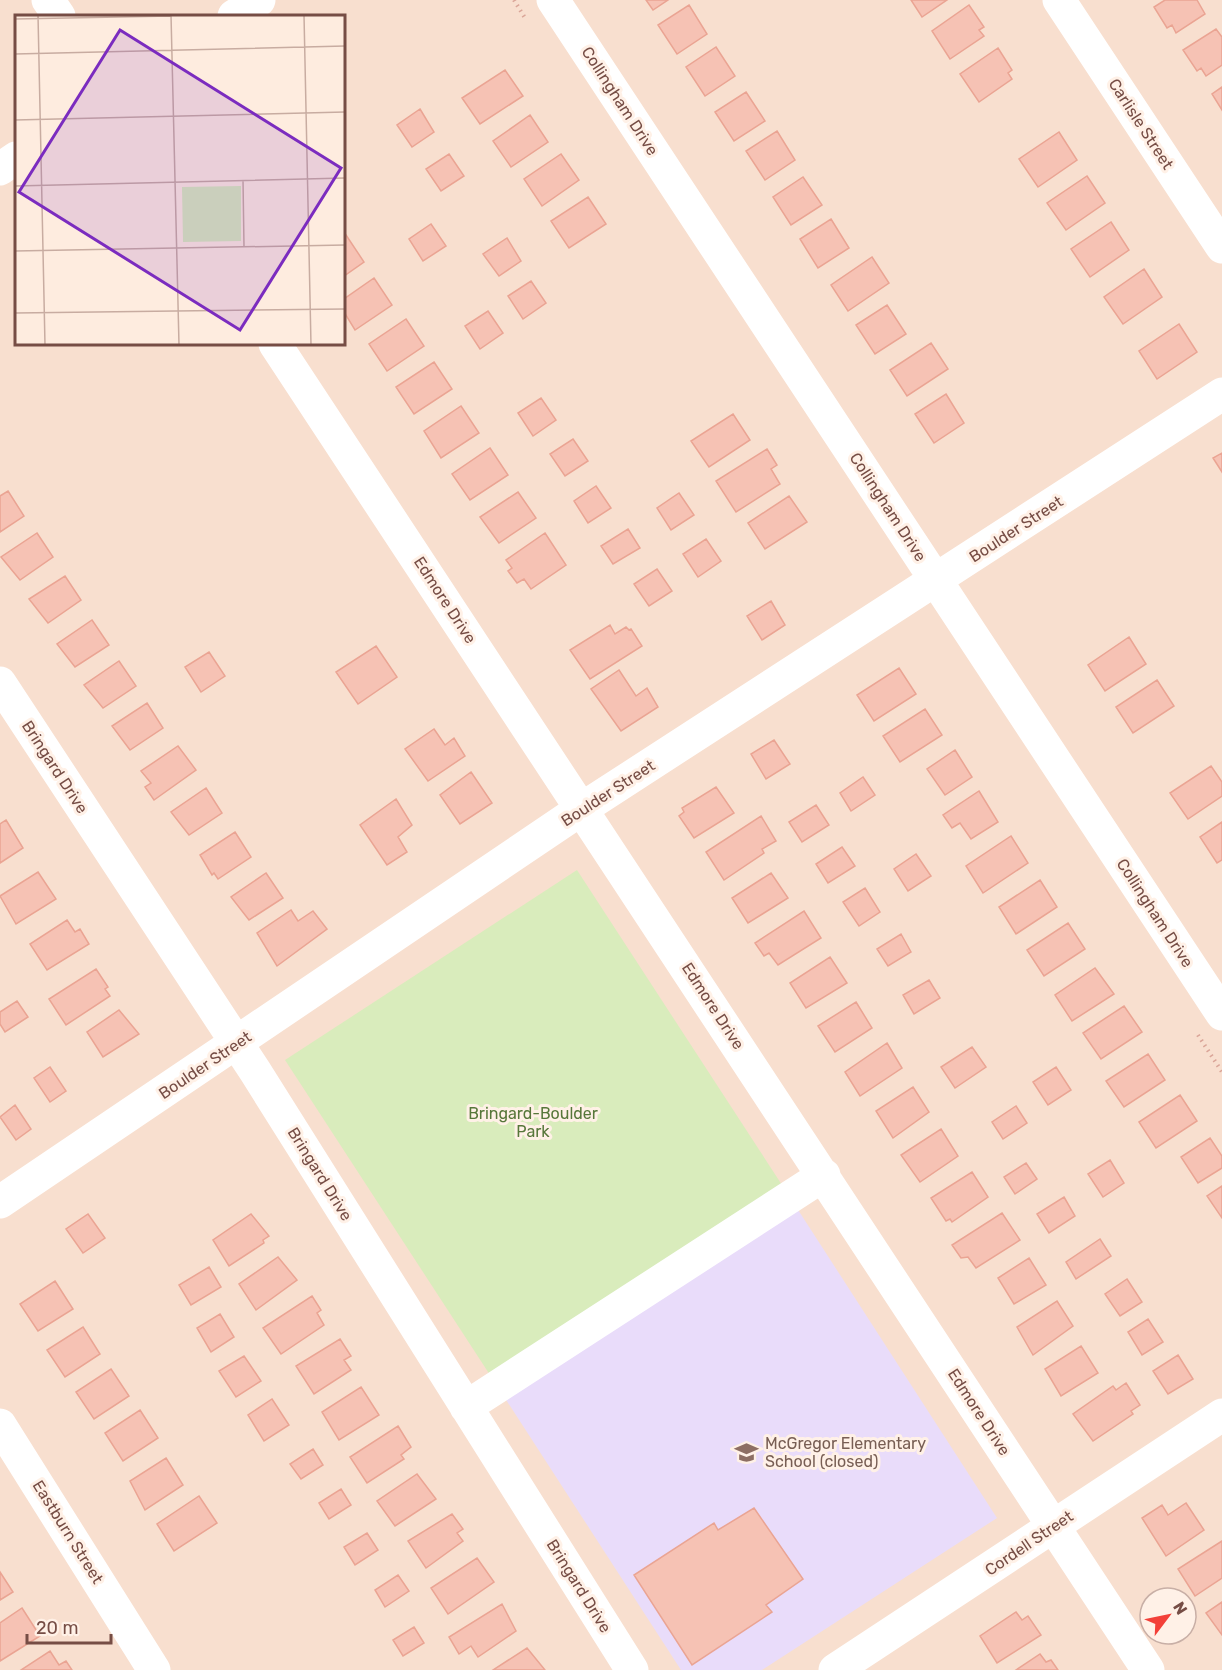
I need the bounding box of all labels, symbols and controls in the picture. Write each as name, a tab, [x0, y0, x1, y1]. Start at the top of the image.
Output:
inset map	[15, 15, 345, 345]
street label: Collingham Drive	[578, 43, 662, 159]
street label: Carlisle Street	[1105, 75, 1177, 173]
street label: Collingham Drive	[846, 449, 930, 565]
street label: Boulder Street	[966, 492, 1066, 566]
street label: Edmore Drive	[410, 553, 480, 647]
street label: Bringard Drive	[18, 717, 92, 817]
street label: Boulder Street	[558, 756, 658, 830]
street label: Collingham Drive	[1113, 855, 1197, 971]
street label: Edmore Drive	[678, 959, 748, 1053]
street label: Boulder Street	[155, 1027, 255, 1103]
park label: Bringard-Boulder Park	[468, 1104, 598, 1141]
street label: Bringard Drive	[284, 1124, 356, 1224]
street label: Edmore Drive	[944, 1365, 1014, 1459]
place label: McGregor Elementary School (closed)	[765, 1434, 926, 1471]
school or university icon: McGregor Elementary School (closed)	[734, 1439, 760, 1465]
street label: Eastburn Street	[29, 1477, 107, 1587]
street label: Cordell Street	[981, 1507, 1077, 1579]
street label: Bringard Drive	[543, 1536, 615, 1636]
north arrow	[1138, 1586, 1198, 1646]
text: N	[1169, 1598, 1191, 1618]
scale bar	[27, 1607, 111, 1645]
text: 20 m	[36, 1617, 78, 1639]

